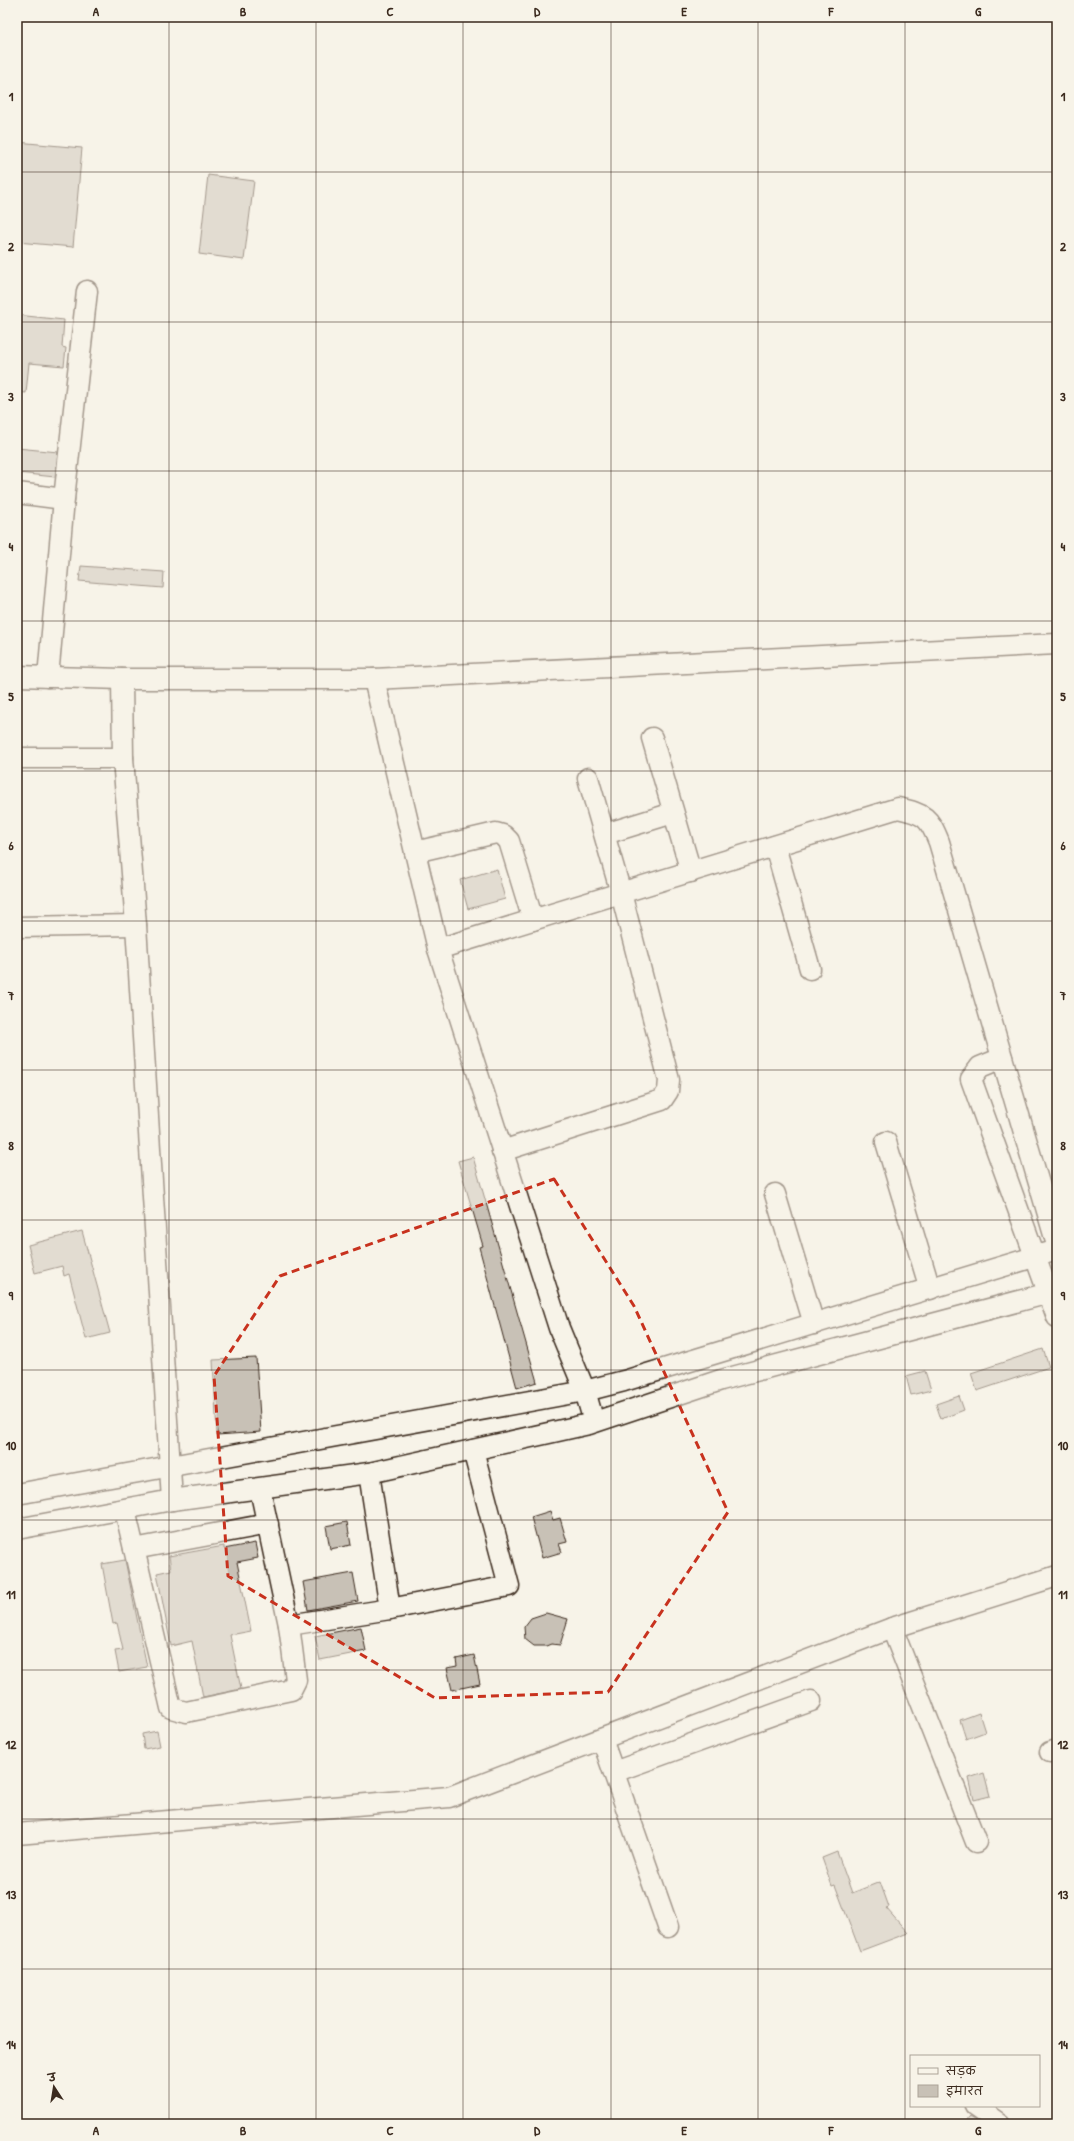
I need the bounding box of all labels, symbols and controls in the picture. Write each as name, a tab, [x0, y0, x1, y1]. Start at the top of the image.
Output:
text: A	[93, 2, 100, 20]
text: B	[240, 2, 247, 20]
text: C	[386, 2, 394, 20]
text: D	[534, 2, 541, 20]
text: E	[681, 2, 687, 20]
text: F	[828, 2, 835, 20]
text: G	[975, 2, 982, 20]
text: 1	[9, 87, 14, 105]
text: 1	[1061, 87, 1066, 105]
text: 2	[8, 237, 15, 255]
text: 2	[1060, 237, 1067, 255]
text: 3	[8, 387, 14, 405]
text: 3	[1060, 387, 1066, 405]
text: 4	[9, 537, 14, 555]
text: 4	[1061, 537, 1066, 555]
text: 5	[8, 687, 14, 705]
text: 5	[1060, 687, 1066, 705]
text: 6	[8, 836, 14, 854]
text: 6	[1060, 836, 1066, 854]
text: 7	[7, 986, 15, 1004]
text: 7	[1059, 986, 1067, 1004]
text: 8	[8, 1136, 14, 1154]
text: 8	[1060, 1136, 1066, 1154]
text: 9	[9, 1286, 14, 1304]
text: 9	[1061, 1286, 1066, 1304]
text: 10	[6, 1436, 16, 1454]
text: 10	[1058, 1436, 1068, 1454]
text: 11	[6, 1585, 16, 1603]
text: 11	[1058, 1585, 1068, 1603]
text: 12	[6, 1735, 17, 1753]
text: 12	[1058, 1735, 1069, 1753]
text: 13	[6, 1885, 16, 1903]
text: 13	[1058, 1885, 1068, 1903]
text: 14	[6, 2035, 16, 2053]
text: 14	[1058, 2035, 1068, 2053]
legend	[910, 2055, 1040, 2107]
text: सड़क	[945, 2062, 977, 2079]
north arrow	[34, 2067, 74, 2107]
text: उ	[46, 2069, 59, 2085]
text: इमारत	[946, 2082, 984, 2099]
text: A	[93, 2121, 100, 2139]
text: B	[240, 2121, 247, 2139]
text: C	[386, 2121, 394, 2139]
text: D	[534, 2121, 541, 2139]
text: E	[681, 2121, 687, 2139]
text: F	[828, 2121, 835, 2139]
text: G	[975, 2121, 982, 2139]

